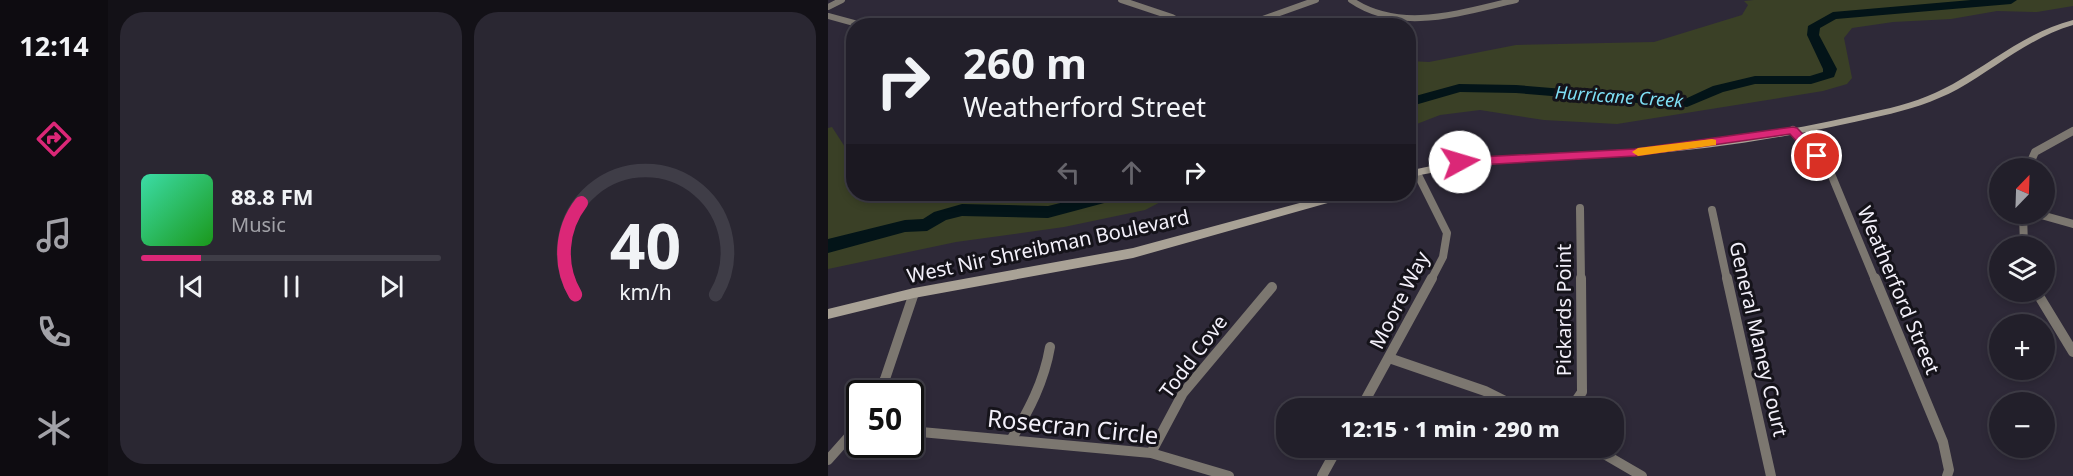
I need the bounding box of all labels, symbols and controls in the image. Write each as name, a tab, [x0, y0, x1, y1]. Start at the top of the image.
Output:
text: 12:14	[19, 27, 89, 64]
text: 260 m	[963, 34, 1087, 91]
icon: right	[864, 42, 942, 120]
water label: Hurricane Creek	[1554, 80, 1685, 113]
text: Weatherford Street	[963, 88, 1206, 125]
icon: directions	[33, 118, 75, 160]
position arrow	[1428, 130, 1492, 194]
pin	[1791, 130, 1842, 181]
icon: arrive	[1800, 139, 1833, 172]
icon: left	[1052, 156, 1085, 189]
icon: ahead	[1115, 156, 1148, 189]
icon: right	[1178, 156, 1211, 189]
north arrow	[1989, 158, 2055, 224]
map controls	[1989, 158, 2055, 458]
text: 88.8 FM	[231, 181, 313, 211]
text: 40	[609, 202, 681, 287]
street label: Weatherford Street	[1851, 202, 1947, 378]
street label: West Nir Shreibman Boulevard	[904, 203, 1192, 289]
text: Music	[231, 211, 286, 238]
icon: music	[33, 214, 75, 256]
button: layers	[1989, 236, 2055, 302]
street label: General Maney Court	[1723, 239, 1795, 439]
street label: Pickards Point	[1550, 244, 1577, 376]
street label: Moore Way	[1363, 246, 1436, 353]
icon: previous	[175, 270, 208, 303]
icon: pause	[275, 270, 308, 303]
icon: next	[375, 270, 408, 303]
text: km/h	[619, 277, 671, 306]
street label: Todd Cove	[1153, 309, 1233, 403]
icon: phone	[33, 311, 75, 353]
button: +	[1989, 314, 2055, 380]
speed limit sign: 50	[846, 380, 924, 458]
button: −	[1989, 392, 2055, 458]
street label: Rosecran Circle	[986, 401, 1160, 451]
icon: climate	[33, 407, 75, 449]
text: 12:15 · 1 min · 290 m	[1340, 413, 1560, 443]

